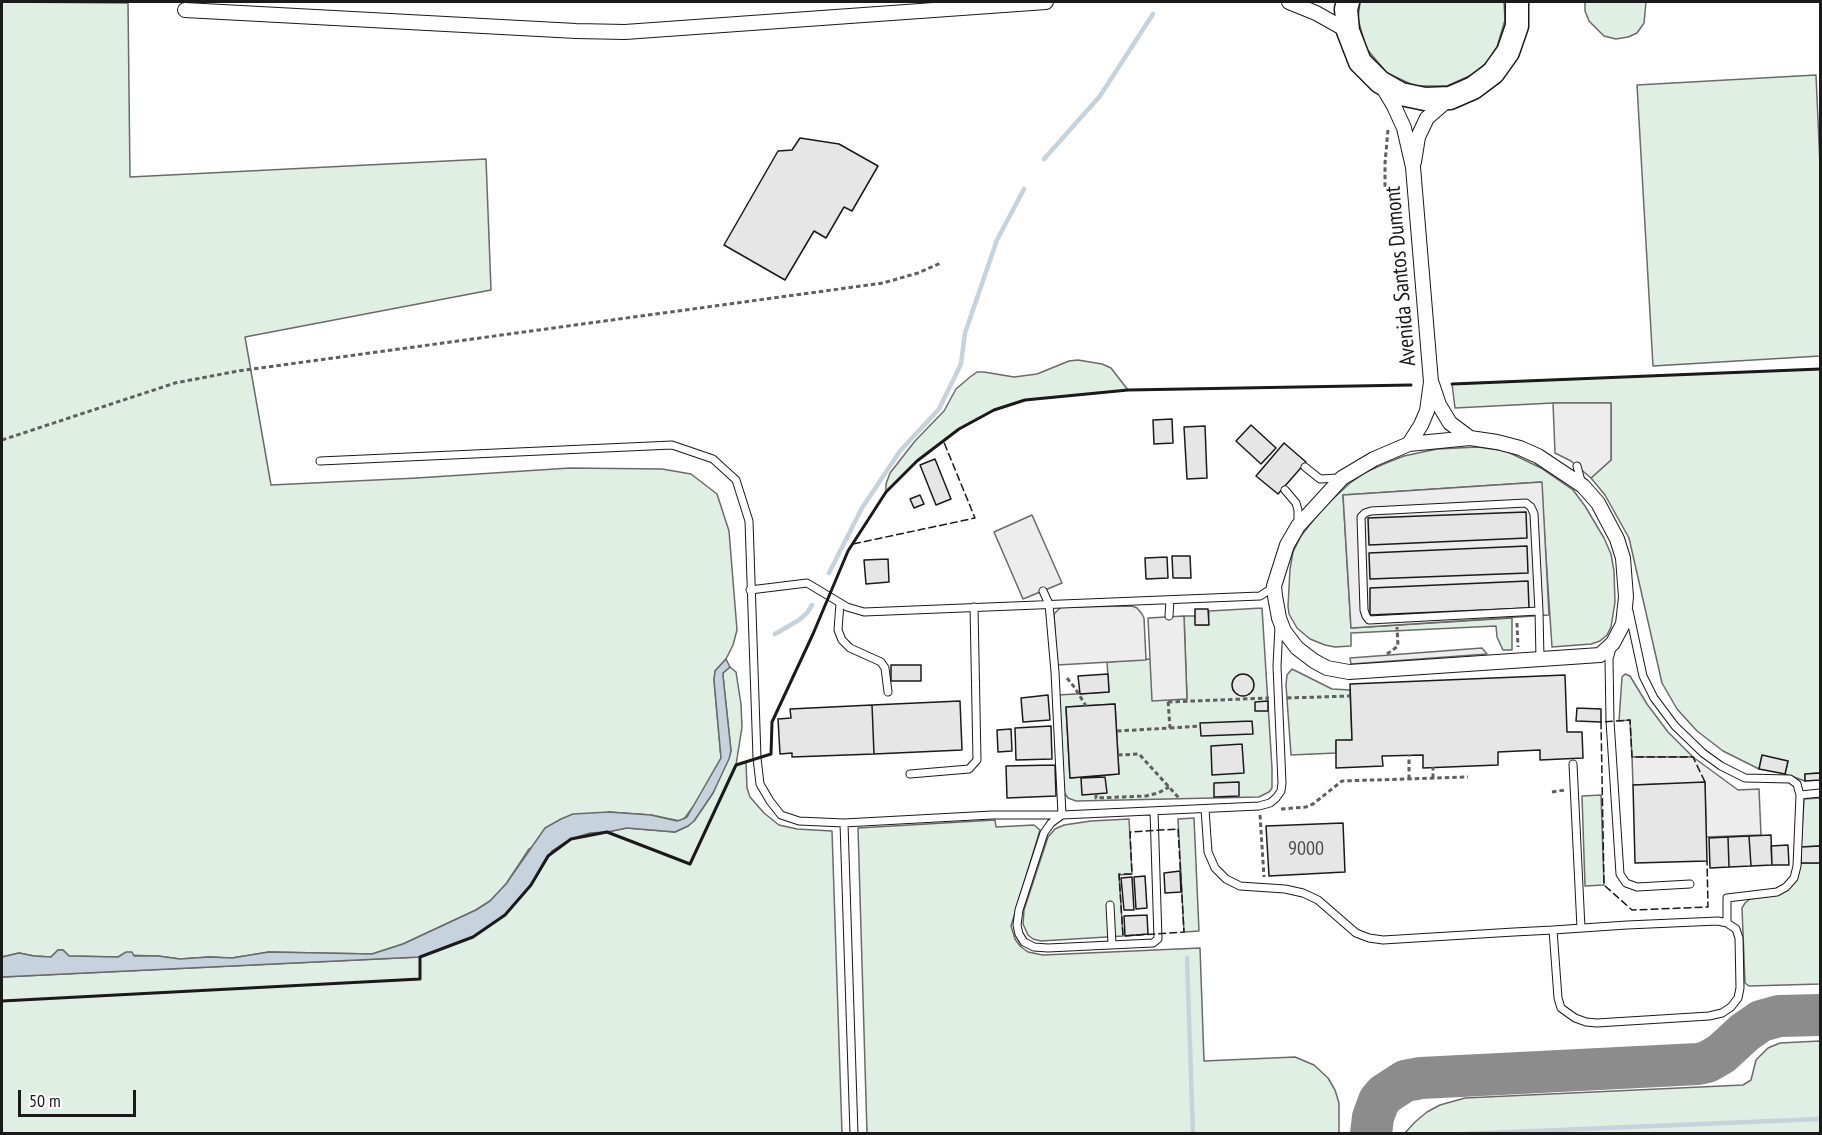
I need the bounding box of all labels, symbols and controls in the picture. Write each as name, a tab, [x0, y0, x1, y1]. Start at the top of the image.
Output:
street label: Avenida Santos Dumont	[1380, 185, 1422, 367]
house number: 9000	[1288, 837, 1324, 861]
scale bar	[21, 1078, 140, 1116]
text: 50 m	[29, 1089, 61, 1112]

